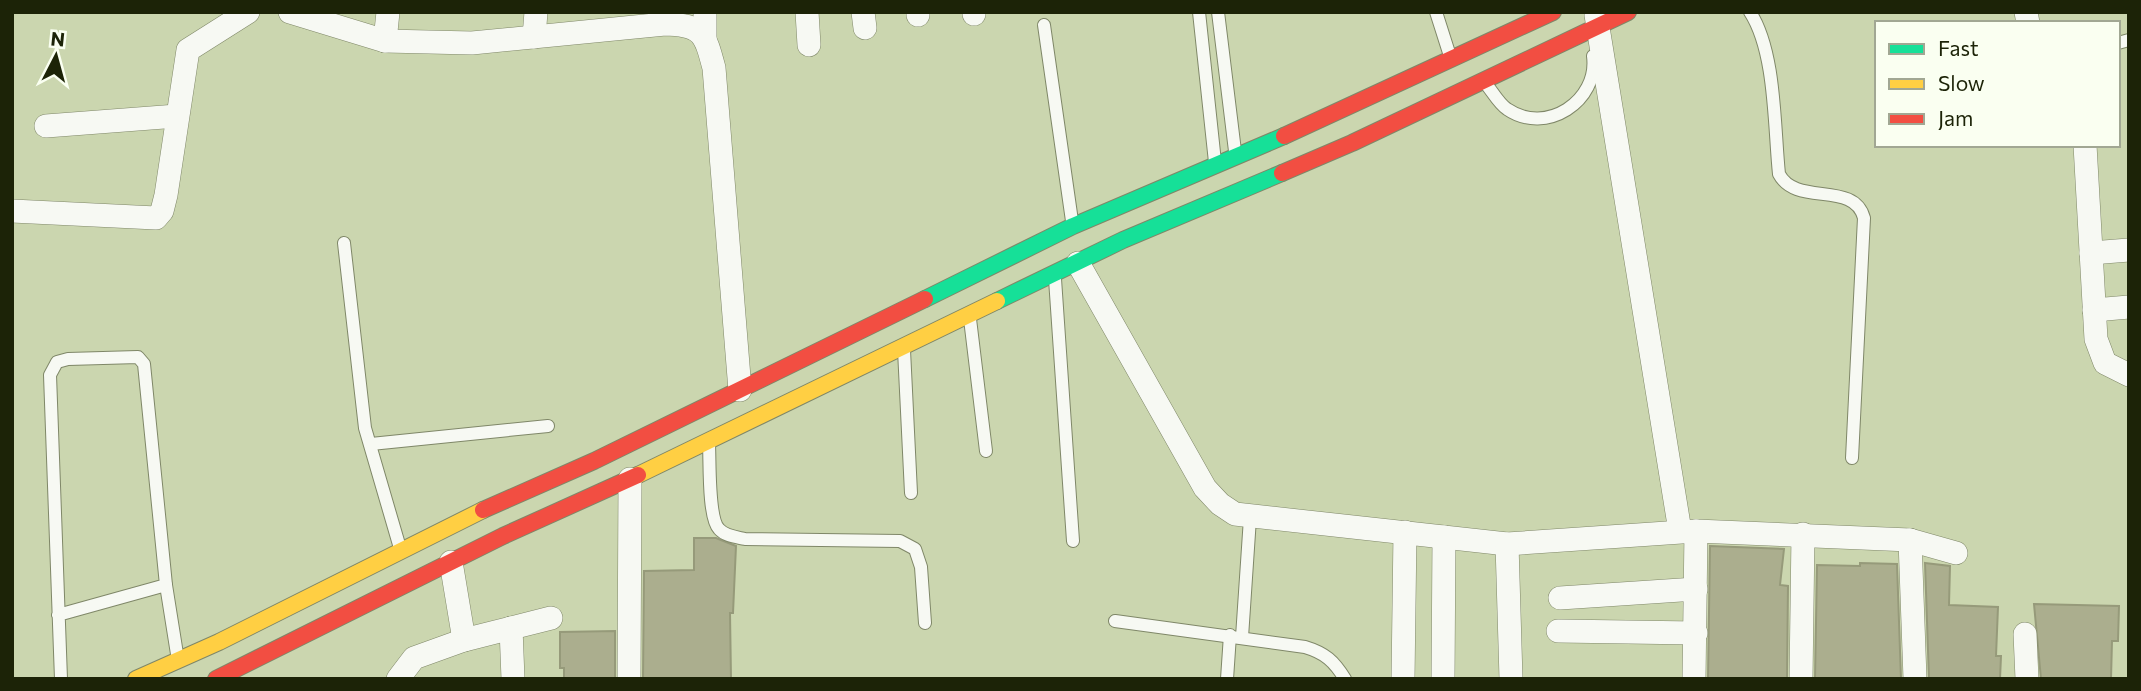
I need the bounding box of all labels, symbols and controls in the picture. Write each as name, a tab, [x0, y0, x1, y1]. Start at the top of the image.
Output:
north arrow	[21, 21, 91, 91]
legend	[1875, 21, 2120, 147]
text: N	[50, 26, 66, 51]
text: Fast	[1938, 35, 1979, 60]
text: Slow	[1938, 70, 1985, 95]
text: Jam	[1938, 105, 1973, 130]

